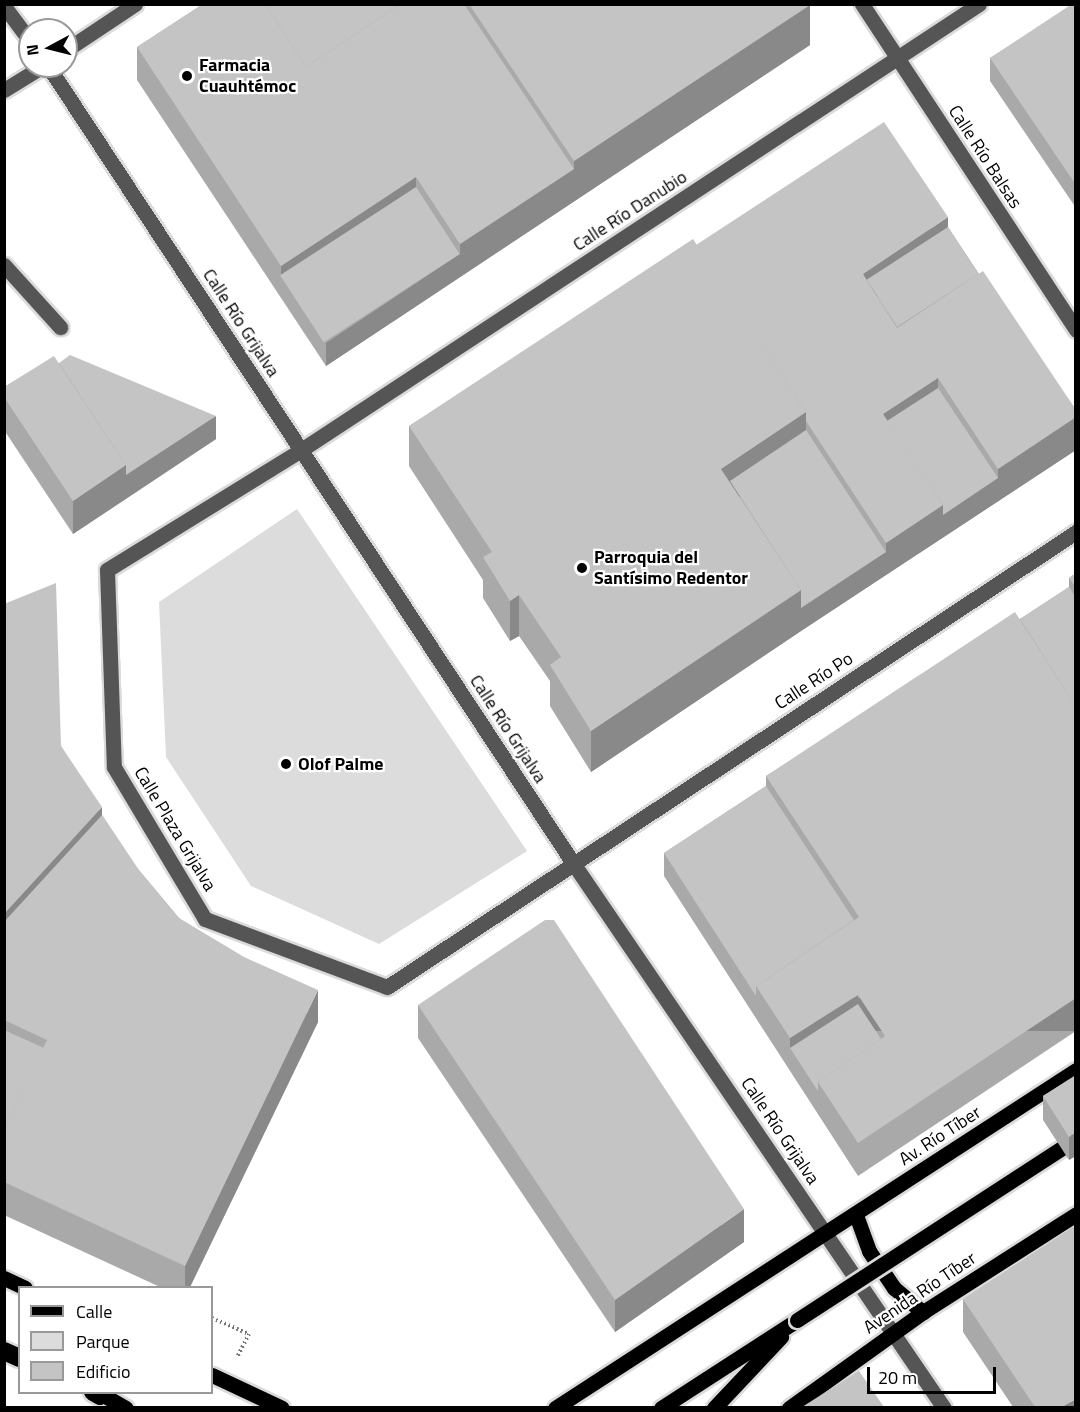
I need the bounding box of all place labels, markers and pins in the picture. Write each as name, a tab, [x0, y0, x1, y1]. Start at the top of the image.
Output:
place label: Farmacia Cuauhtémoc	[199, 55, 296, 98]
marker: Farmacia Cuauhtémoc	[180, 69, 194, 83]
place label: Parroquia del Santísimo Redentor	[594, 547, 748, 590]
marker: Parroquia del Santísimo Redentor	[575, 561, 589, 575]
place label: Olof Palme	[298, 753, 383, 775]
marker: Olof Palme	[279, 757, 293, 771]

